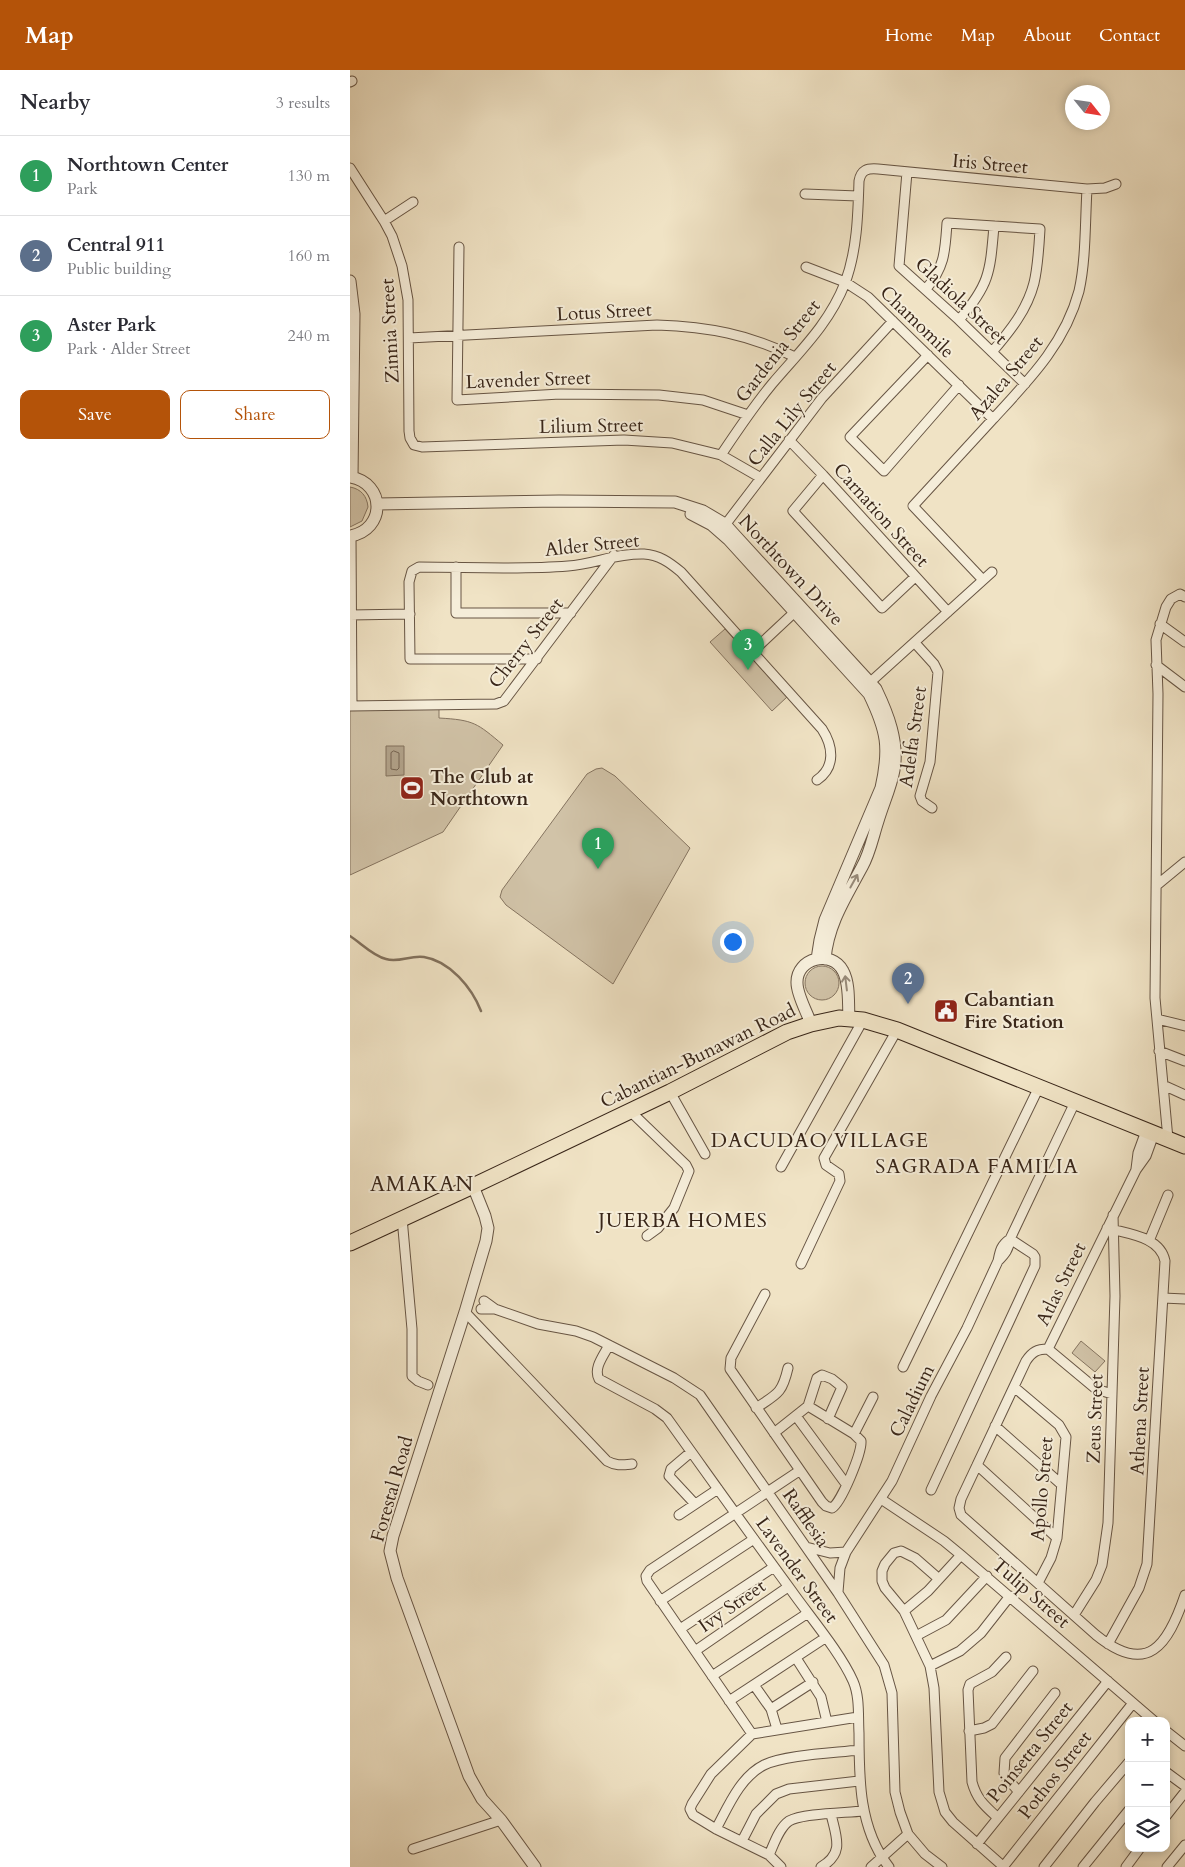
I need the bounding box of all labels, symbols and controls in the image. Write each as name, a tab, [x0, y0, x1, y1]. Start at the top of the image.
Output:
text: Map	[25, 19, 74, 52]
text: Home	[885, 23, 933, 48]
text: Map	[961, 23, 995, 48]
text: About	[1023, 23, 1071, 48]
text: Contact	[1099, 23, 1160, 48]
north arrow	[1065, 85, 1110, 130]
text: Nearby	[20, 88, 91, 117]
text: 3 results	[276, 92, 330, 114]
street label: Iris Street	[951, 148, 1029, 180]
text: Northtown Center	[67, 152, 228, 178]
text: 1	[32, 165, 40, 187]
text: 130 m	[288, 165, 330, 187]
text: Park	[67, 178, 98, 200]
text: Central 911	[67, 232, 165, 258]
text: 2	[32, 245, 40, 267]
text: 160 m	[288, 245, 330, 267]
street label: Gladiola Street	[909, 251, 1013, 351]
text: Public building	[67, 258, 171, 280]
street label: Zinnia Street	[374, 278, 406, 384]
street label: Chamomile	[874, 280, 960, 364]
street label: Gardenia Street	[730, 294, 826, 408]
street label: Lotus Street	[556, 297, 652, 327]
text: Aster Park	[67, 312, 156, 338]
text: 3	[32, 325, 40, 347]
text: 240 m	[288, 325, 330, 347]
street label: Azalea Street	[963, 330, 1049, 426]
text: Park · Alder Street	[67, 338, 190, 360]
street label: Calla Lily Street	[742, 356, 842, 472]
street label: Lavender Street	[465, 365, 591, 395]
button: Save	[20, 390, 170, 439]
button: Share	[180, 390, 330, 439]
street label: Lilium Street	[539, 412, 643, 440]
street label: Carnation Street	[827, 457, 935, 573]
street label: Northtown Drive	[733, 509, 849, 631]
street label: Alder Street	[543, 527, 641, 563]
street label: Cherry Street	[482, 592, 570, 694]
pin: 3	[732, 629, 764, 670]
street label: Adelfa Street	[893, 685, 933, 789]
place label: The Club at Northtown	[430, 764, 534, 812]
sports icon: The Club at Northtown	[399, 775, 425, 801]
pin: 1	[582, 828, 614, 869]
one-way arrow	[850, 874, 860, 889]
your location	[720, 929, 746, 955]
pin: 2	[892, 963, 924, 1004]
one-way arrow	[841, 975, 851, 991]
place label: Cabantian Fire Station	[964, 987, 1065, 1035]
street label: Cabantian-Bunawan Road	[596, 997, 800, 1115]
public building icon: Cabantian Fire Station	[933, 998, 959, 1024]
district label: DACUDAO VILLAGE	[711, 1127, 929, 1154]
district label: SAGRADA FAMILIA	[875, 1153, 1079, 1180]
district label: AMAKAN	[370, 1170, 474, 1199]
district label: JUERBA HOMES	[595, 1207, 768, 1234]
street label: Atlas Street	[1030, 1238, 1092, 1330]
street label: Caladium	[883, 1360, 941, 1442]
street label: Athena Street	[1124, 1366, 1156, 1476]
street label: Zeus Street	[1080, 1374, 1110, 1464]
street label: Forestal Road	[364, 1433, 420, 1545]
street label: Apollo Street	[1024, 1436, 1060, 1542]
street label: Rafflesia	[776, 1483, 836, 1553]
street label: Lavender Street	[750, 1512, 844, 1628]
street label: Tulip Street	[986, 1552, 1076, 1634]
street label: Ivy Street	[693, 1573, 771, 1639]
street label: Poinsetta Street	[981, 1696, 1079, 1808]
map controls	[1125, 1717, 1170, 1852]
button: +	[1125, 1717, 1170, 1762]
street label: Pothos Street	[1012, 1725, 1098, 1825]
button: −	[1125, 1762, 1170, 1807]
button: layers	[1125, 1807, 1170, 1852]

